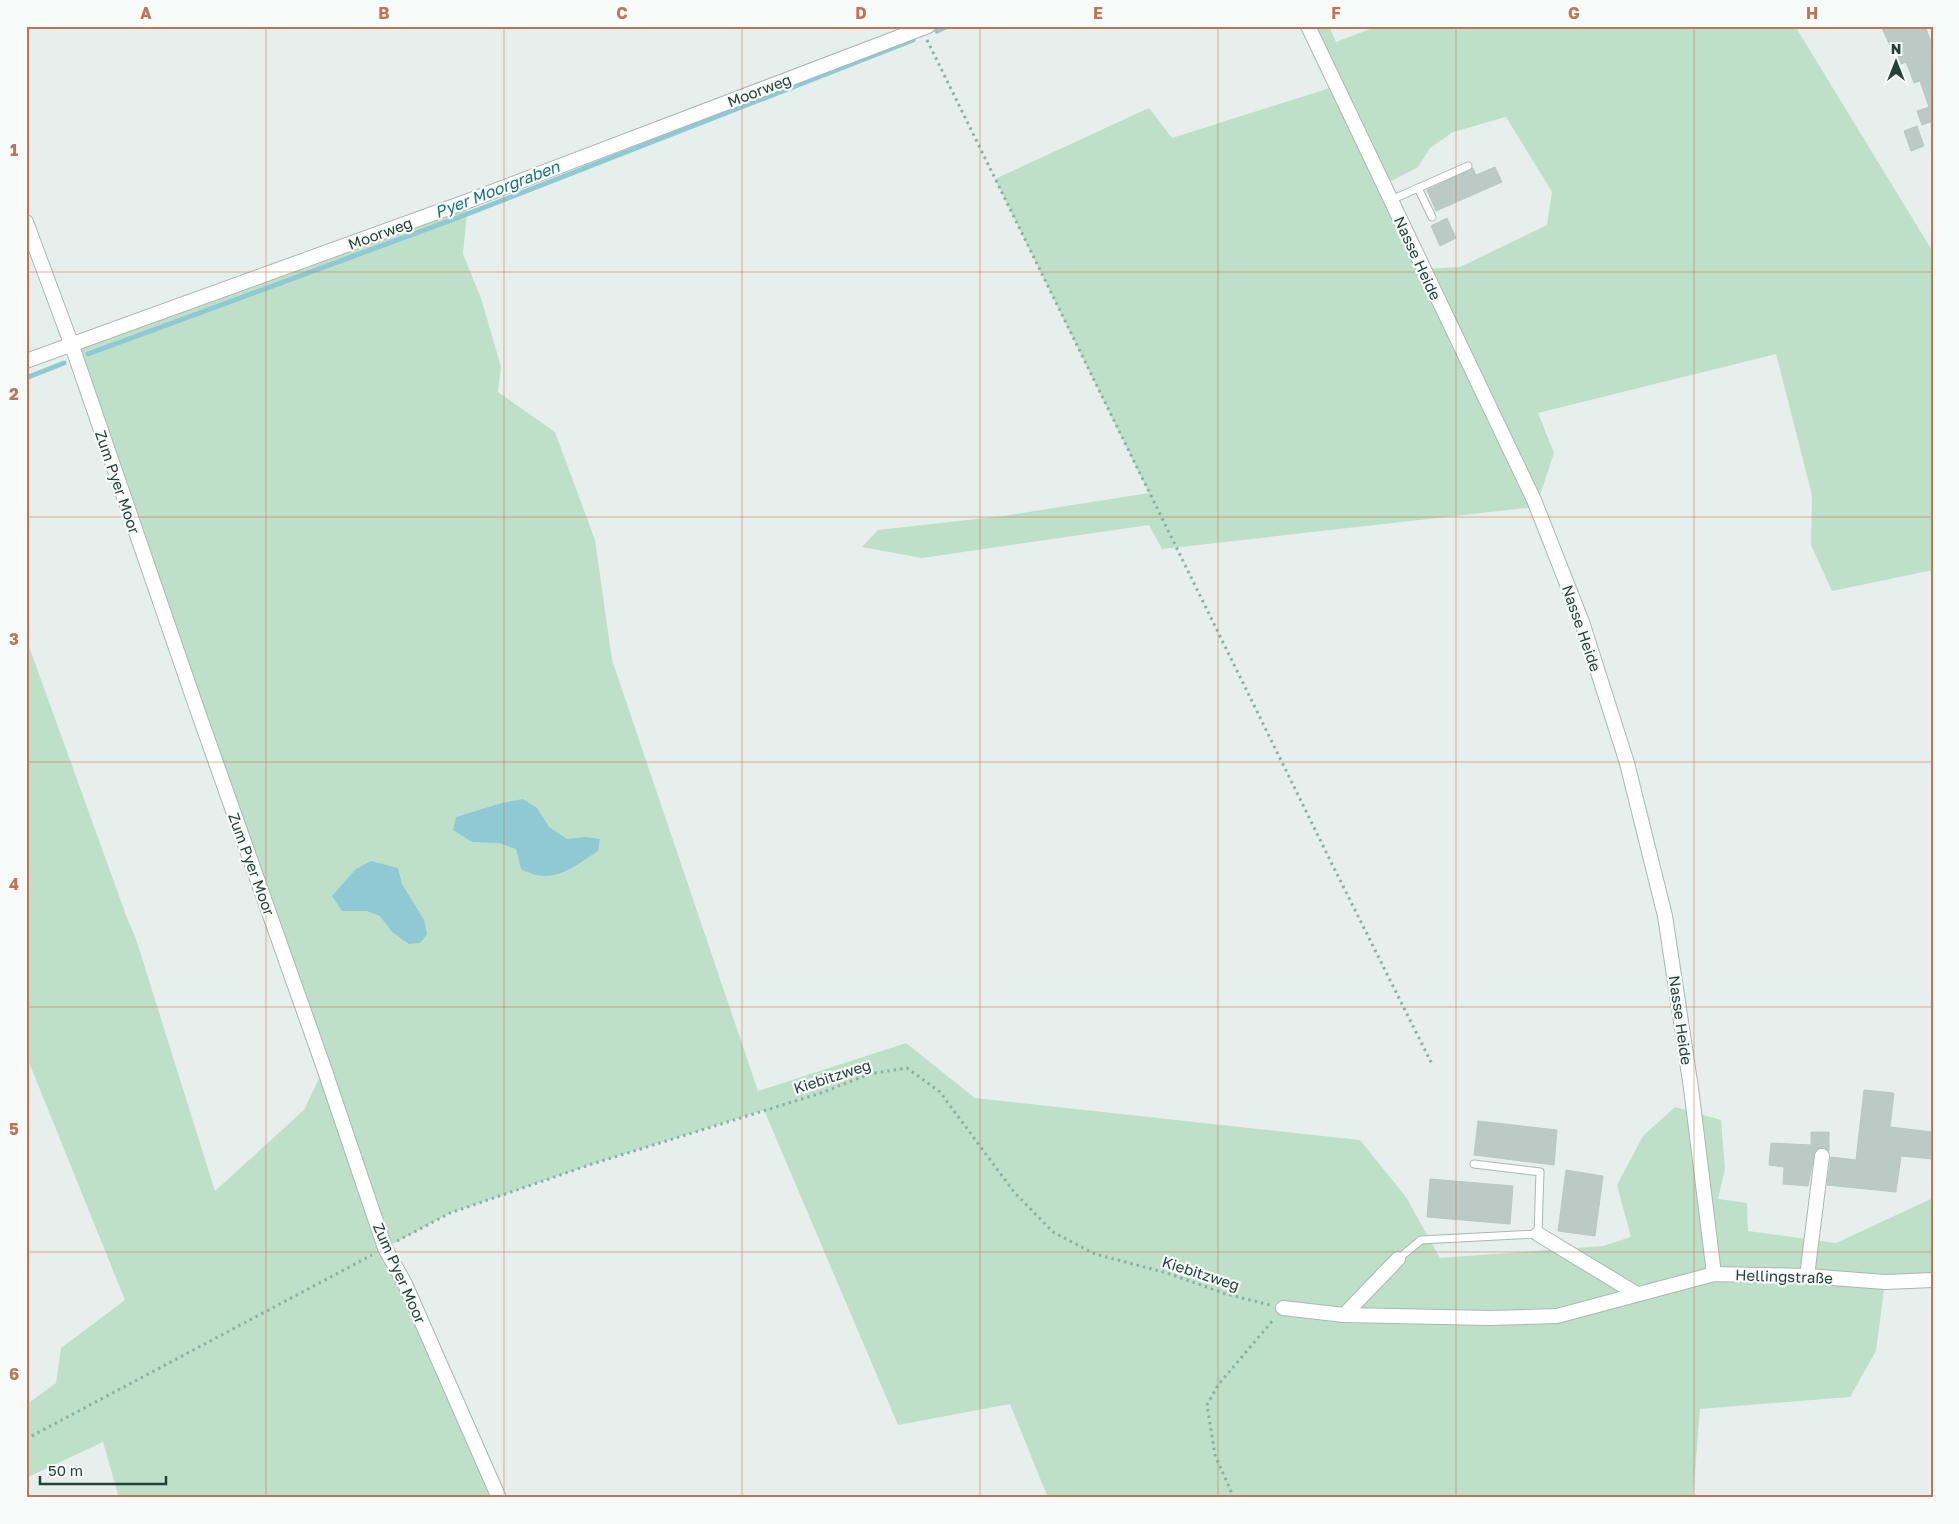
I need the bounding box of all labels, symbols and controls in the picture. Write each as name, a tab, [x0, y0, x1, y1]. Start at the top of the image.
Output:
text: A	[140, 3, 152, 23]
text: B	[378, 3, 390, 23]
text: C	[616, 3, 628, 23]
text: D	[855, 3, 867, 23]
text: E	[1093, 3, 1103, 23]
text: F	[1331, 3, 1341, 23]
text: G	[1568, 3, 1580, 23]
text: H	[1806, 3, 1818, 23]
north arrow	[1872, 38, 1922, 88]
text: N	[1891, 40, 1901, 57]
street label: Moorweg	[725, 70, 793, 110]
text: 1	[10, 140, 18, 160]
water label: Pyer Moorgraben	[432, 156, 563, 222]
street label: Moorweg	[345, 213, 415, 253]
street label: Nasse Heide	[1391, 213, 1445, 303]
text: 2	[9, 384, 19, 404]
street label: Zum Pyer Moor	[92, 428, 144, 536]
street label: Nasse Heide	[1559, 582, 1605, 674]
text: 3	[9, 629, 19, 649]
street label: Zum Pyer Moor	[225, 810, 279, 918]
text: 4	[9, 874, 19, 894]
street label: Nasse Heide	[1666, 974, 1696, 1066]
street label: Kiebitzweg	[791, 1055, 873, 1097]
text: 5	[9, 1119, 19, 1139]
street label: Zum Pyer Moor	[370, 1220, 430, 1326]
street label: Kiebitzweg	[1160, 1252, 1242, 1294]
street label: Hellingstraße	[1735, 1265, 1833, 1287]
text: 6	[9, 1364, 19, 1384]
scale bar	[40, 1454, 166, 1486]
text: 50 m	[48, 1461, 83, 1479]

